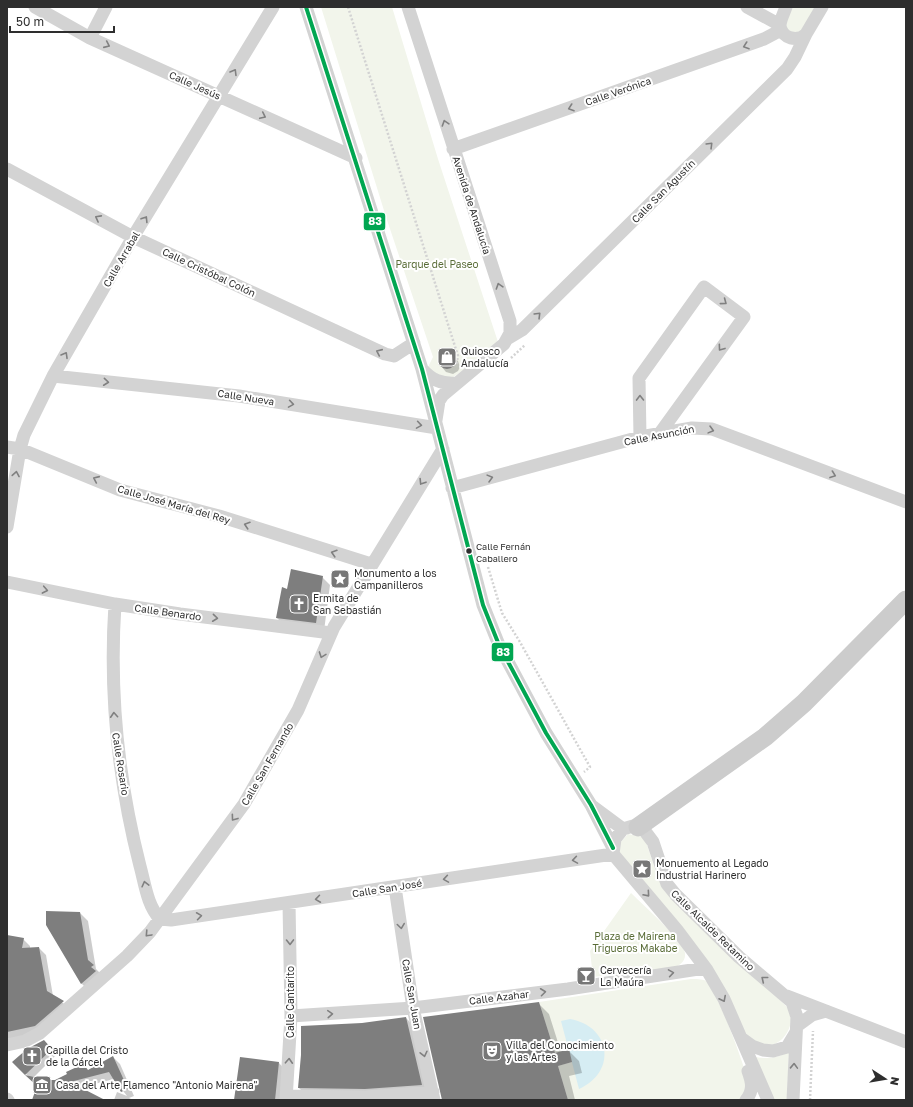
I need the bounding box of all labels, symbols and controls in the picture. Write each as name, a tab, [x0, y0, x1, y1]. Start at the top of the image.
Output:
scale bar	[10, 8, 114, 34]
text: 50 m	[16, 14, 44, 29]
one-way arrow	[102, 40, 110, 48]
one-way arrow	[743, 41, 750, 49]
street label: Calle Jesús	[167, 68, 223, 102]
one-way arrow	[230, 69, 237, 76]
street label: Calle Verónica	[584, 74, 652, 108]
one-way arrow	[567, 103, 574, 111]
one-way arrow	[259, 111, 267, 119]
one-way arrow	[441, 120, 450, 127]
one-way arrow	[705, 142, 713, 150]
street label: Avenida de Andalucía	[450, 154, 494, 256]
street label: Calle San Agustín	[629, 157, 697, 225]
line badge: 83	[363, 212, 386, 231]
text: 83	[368, 214, 382, 227]
one-way arrow	[94, 215, 102, 223]
one-way arrow	[140, 216, 147, 223]
street label: Calle Arrabal	[100, 229, 142, 289]
street label: Calle Cristóbal Colón	[161, 245, 257, 299]
park label: Parque del Paseo	[395, 258, 479, 270]
one-way arrow	[495, 283, 504, 290]
one-way arrow	[720, 297, 727, 305]
one-way arrow	[533, 312, 540, 320]
one-way arrow	[719, 344, 726, 351]
place label: Quiosco Andalucía	[461, 345, 509, 369]
shop icon: Quiosco Andalucía	[436, 346, 458, 368]
one-way arrow	[376, 348, 383, 356]
one-way arrow	[61, 352, 68, 359]
one-way arrow	[103, 377, 109, 386]
street label: Calle Nueva	[217, 387, 275, 407]
one-way arrow	[635, 395, 644, 401]
one-way arrow	[288, 399, 294, 408]
one-way arrow	[416, 420, 422, 429]
street label: Calle Asunción	[623, 422, 695, 448]
one-way arrow	[708, 425, 715, 433]
one-way arrow	[830, 470, 837, 478]
one-way arrow	[11, 471, 20, 478]
one-way arrow	[486, 474, 493, 483]
one-way arrow	[93, 476, 100, 484]
one-way arrow	[420, 478, 427, 485]
street label: Calle José María del Rey	[116, 482, 232, 526]
one-way arrow	[243, 521, 250, 530]
place label: Calle Fernán Caballero	[476, 541, 531, 564]
marker: Calle Fernán Caballero	[464, 546, 474, 556]
one-way arrow	[331, 549, 338, 558]
place label: Monumento a los Campanilleros	[354, 567, 437, 591]
place icon: Monumento a los Campanilleros	[329, 568, 351, 590]
one-way arrow	[42, 585, 48, 593]
place label: Ermita de San Sebastián	[313, 592, 381, 616]
church icon: Ermita de San Sebastián	[288, 593, 310, 615]
street label: Calle Benardo	[134, 601, 202, 623]
one-way arrow	[212, 613, 218, 622]
line badge: 83	[491, 642, 514, 662]
text: 83	[496, 645, 510, 658]
one-way arrow	[318, 651, 327, 658]
one-way arrow	[109, 712, 118, 718]
street label: Calle San Fernando	[238, 721, 296, 807]
street label: Calle Rosario	[110, 732, 132, 796]
one-way arrow	[232, 813, 239, 820]
one-way arrow	[572, 855, 578, 864]
place label: Monuemento al Legado Industrial Harinero	[656, 857, 769, 881]
place icon: Monuemento al Legado Industrial Harinero	[631, 858, 653, 880]
one-way arrow	[443, 874, 449, 883]
street label: Calle San José	[351, 877, 423, 899]
one-way arrow	[141, 881, 149, 887]
street label: Calle Alcalde Retamino	[669, 887, 757, 973]
one-way arrow	[642, 890, 649, 897]
one-way arrow	[314, 894, 321, 903]
one-way arrow	[196, 912, 202, 921]
one-way arrow	[396, 923, 405, 929]
one-way arrow	[146, 929, 153, 936]
park label: Plaza de Mairena Trigueros Makabe	[593, 930, 678, 954]
one-way arrow	[286, 939, 294, 945]
street label: Calle San Juan	[400, 958, 424, 1030]
place label: Cervecería La Maúra	[600, 964, 651, 988]
bar icon: Cervecería La Maúra	[575, 965, 597, 987]
street label: Calle Cantarito	[284, 966, 296, 1038]
one-way arrow	[668, 969, 674, 978]
one-way arrow	[762, 976, 769, 983]
street label: Calle Azahar	[468, 987, 530, 1007]
one-way arrow	[540, 988, 546, 997]
one-way arrow	[719, 995, 726, 1002]
one-way arrow	[327, 1009, 333, 1018]
place label: Villa del Conocimiento y las Artes	[506, 1039, 614, 1063]
theatre icon: Villa del Conocimiento y las Artes	[481, 1040, 503, 1062]
place label: Capilla del Cristo de la Cárcel	[46, 1044, 128, 1068]
church icon: Capilla del Cristo de la Cárcel	[21, 1045, 43, 1067]
one-way arrow	[419, 1051, 427, 1057]
one-way arrow	[284, 1058, 293, 1064]
north arrow	[865, 1059, 905, 1099]
one-way arrow	[790, 1063, 799, 1069]
museum icon: Casa del Arte Flamenco "Antonio Mairena"	[31, 1074, 53, 1096]
text: N	[888, 1076, 902, 1087]
place label: Casa del Arte Flamenco "Antonio Mairena"	[56, 1079, 258, 1091]

